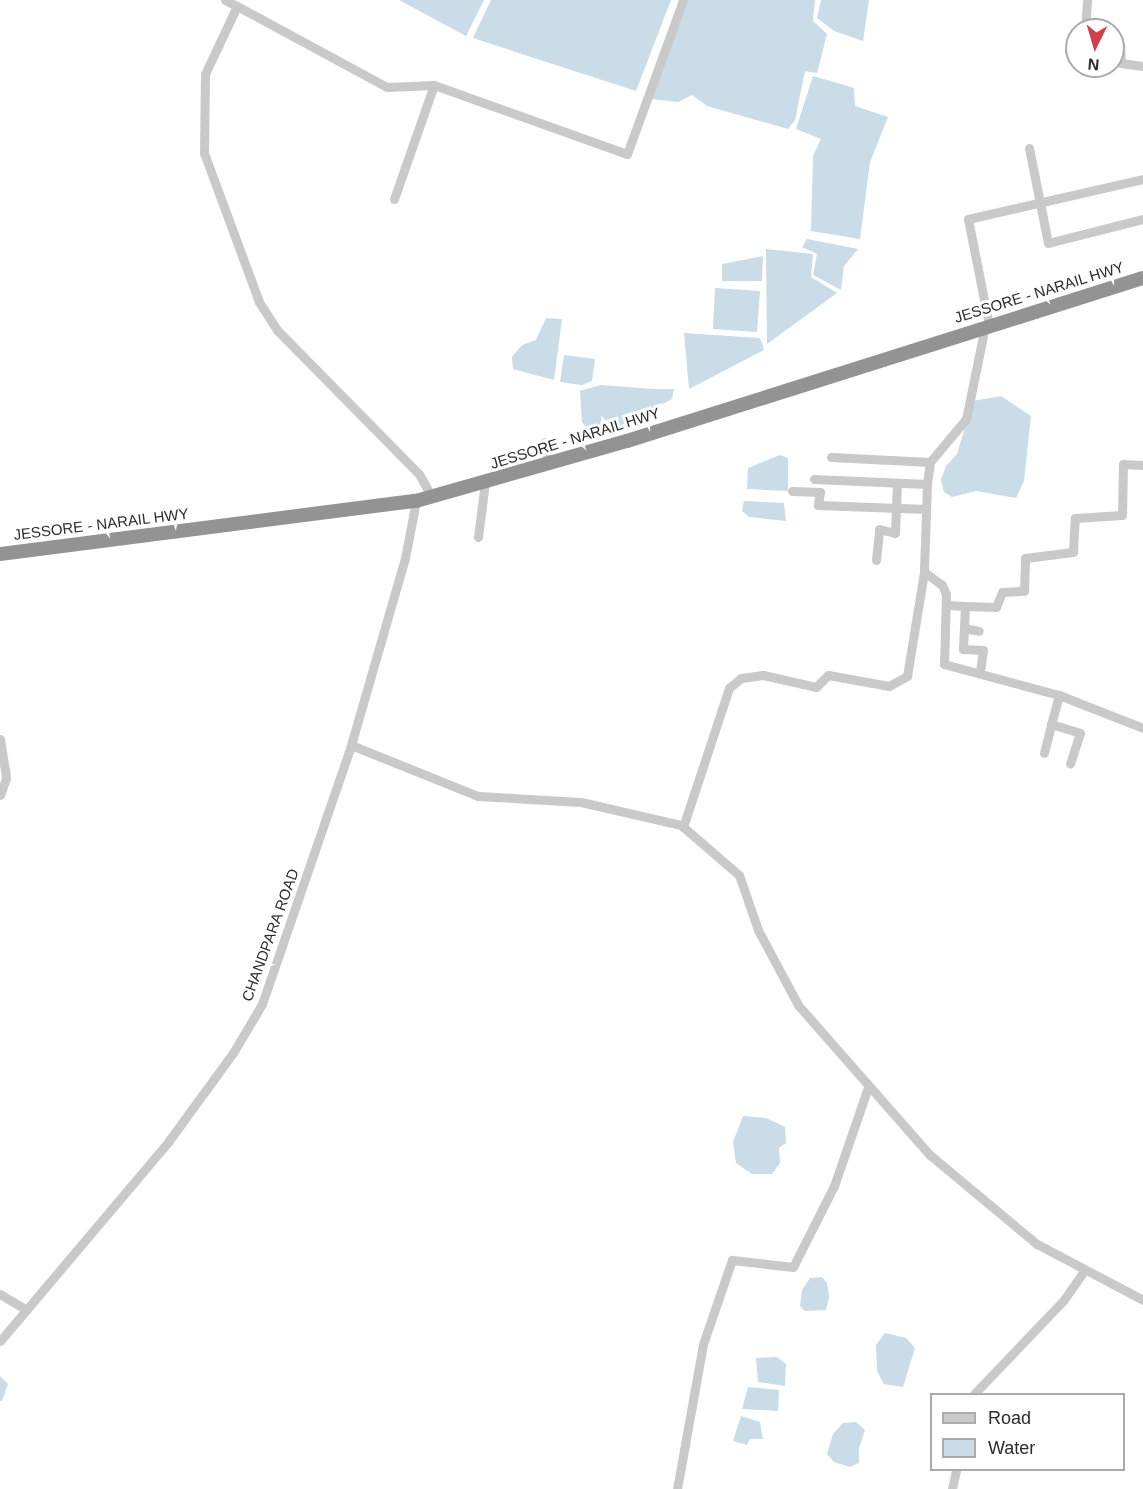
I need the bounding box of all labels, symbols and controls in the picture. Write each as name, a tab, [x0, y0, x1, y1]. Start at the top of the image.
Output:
north arrow	[1065, 18, 1125, 78]
text: N	[1087, 55, 1100, 73]
street label: JESSORE - NARAIL HWY	[952, 258, 1126, 326]
street label: JESSORE - NARAIL HWY	[488, 404, 662, 472]
street label: JESSORE - NARAIL HWY	[12, 504, 190, 544]
street label: CHANDPARA ROAD	[238, 866, 302, 1004]
legend	[930, 1393, 1125, 1471]
text: Road	[988, 1408, 1031, 1428]
text: Water	[988, 1438, 1035, 1458]

